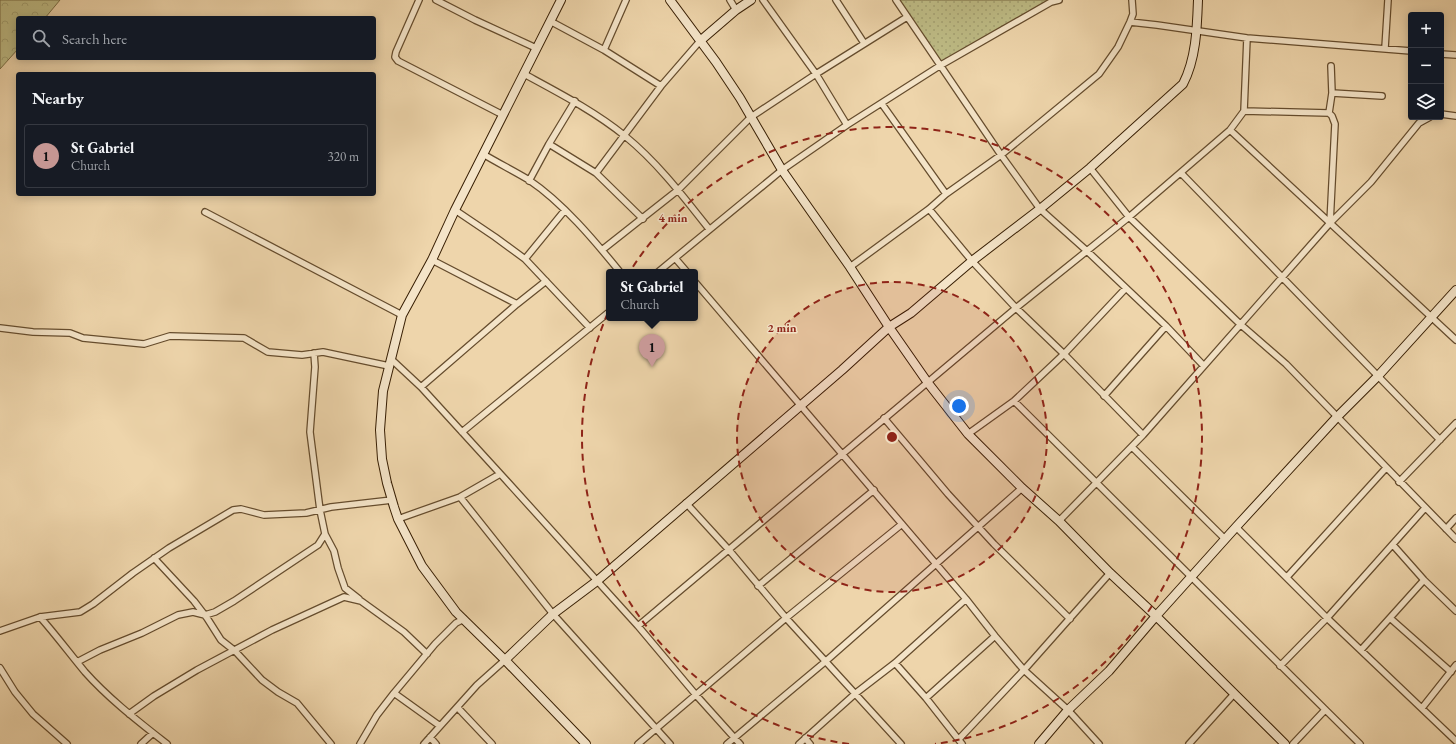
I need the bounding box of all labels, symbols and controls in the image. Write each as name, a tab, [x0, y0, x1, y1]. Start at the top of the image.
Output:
map controls	[1408, 12, 1444, 120]
button: +	[1408, 12, 1444, 48]
search box	[16, 16, 376, 60]
icon: search	[30, 27, 52, 49]
text: Search here	[62, 29, 127, 48]
button: −	[1408, 48, 1444, 84]
button: layers	[1408, 84, 1444, 120]
text: Nearby	[32, 87, 84, 109]
text: St Gabriel	[71, 138, 134, 157]
text: 1	[43, 148, 49, 165]
text: 320 m	[328, 148, 359, 165]
text: Church	[71, 157, 110, 174]
text: 4 min	[658, 210, 688, 226]
popup	[606, 269, 698, 321]
text: St Gabriel	[620, 277, 684, 296]
text: Church	[620, 296, 659, 313]
text: 2 min	[767, 320, 797, 336]
pin: 1	[639, 334, 665, 367]
your location	[949, 396, 969, 416]
centre of rings	[885, 430, 899, 444]

